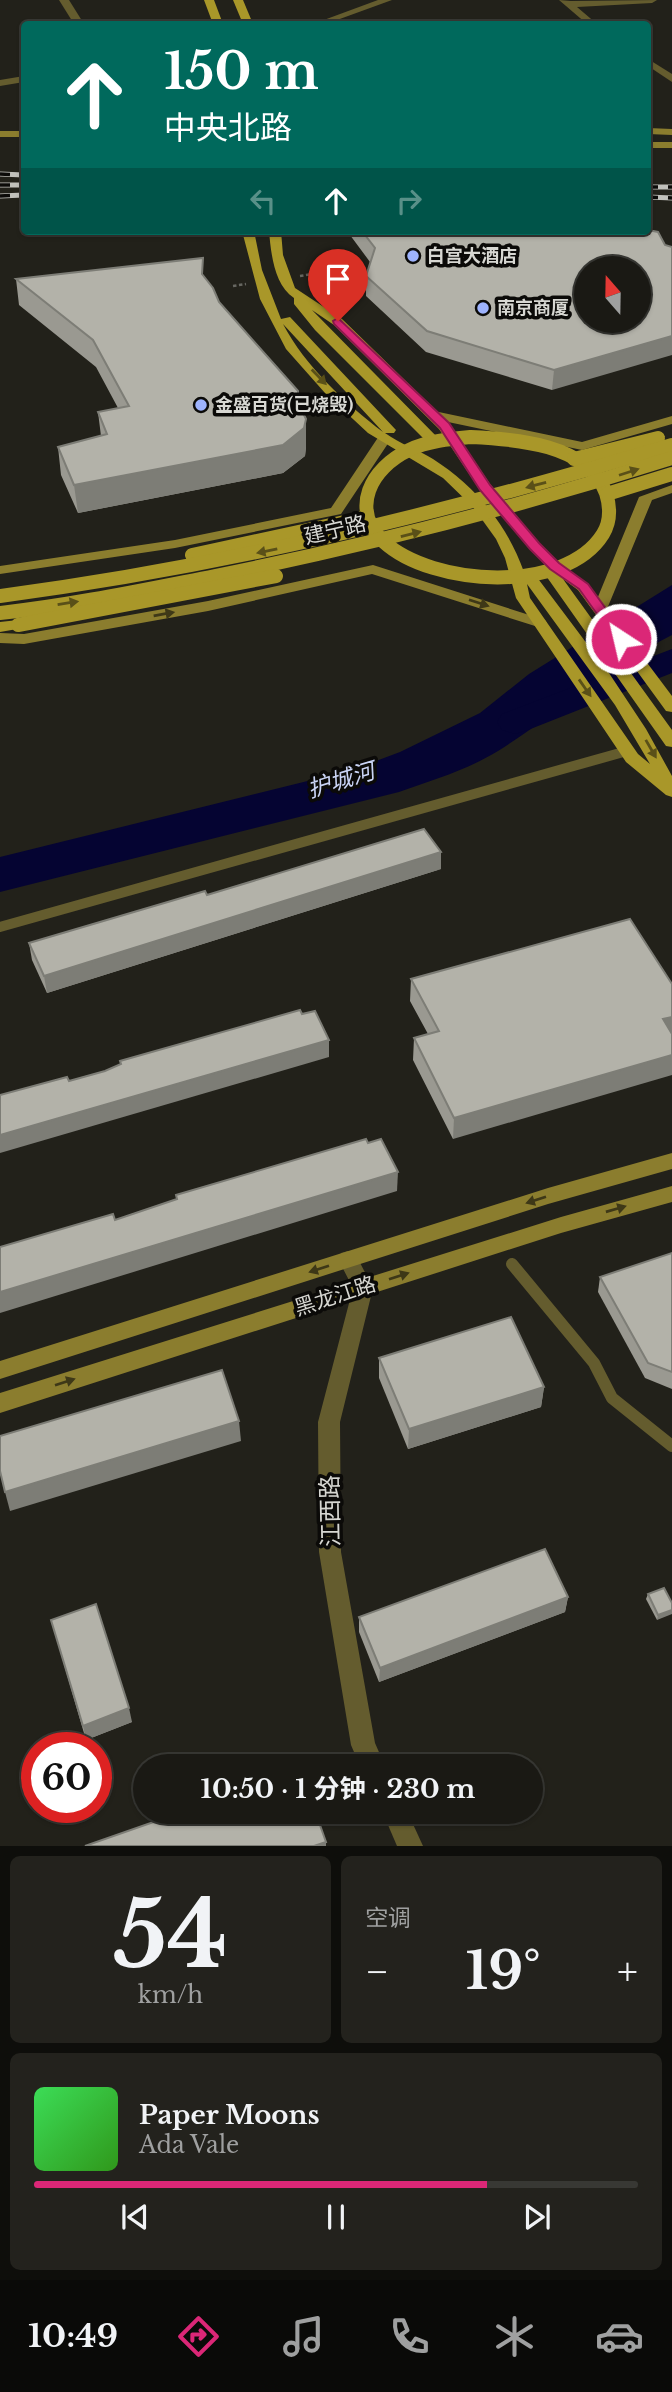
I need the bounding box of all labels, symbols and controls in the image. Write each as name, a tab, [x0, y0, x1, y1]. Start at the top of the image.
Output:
text: 150 m	[164, 41, 319, 102]
icon: ahead	[49, 49, 140, 140]
text: 中央北路	[164, 108, 292, 148]
icon: left	[244, 182, 282, 220]
icon: ahead	[317, 182, 355, 220]
icon: right	[390, 182, 428, 220]
place label: 白宫大酒店	[427, 245, 517, 267]
marker: 白宫大酒店	[405, 248, 421, 264]
pin	[308, 249, 368, 321]
north arrow	[574, 256, 651, 332]
map controls	[574, 256, 651, 333]
icon: arrive	[319, 260, 357, 298]
place label: 南京商厦	[497, 297, 569, 319]
marker: 南京商厦	[475, 300, 491, 316]
one-way arrow	[310, 368, 327, 384]
place label: 金盛百货(已烧毁)	[215, 394, 353, 416]
marker: 金盛百货(已烧毁)	[193, 397, 209, 413]
one-way arrow	[619, 466, 640, 477]
one-way arrow	[525, 480, 547, 491]
street label: 建宁路	[301, 510, 369, 550]
one-way arrow	[400, 528, 422, 539]
one-way arrow	[256, 545, 278, 556]
one-way arrow	[57, 597, 79, 608]
one-way arrow	[469, 599, 490, 609]
position arrow	[584, 602, 658, 676]
one-way arrow	[153, 609, 175, 620]
one-way arrow	[578, 679, 592, 697]
one-way arrow	[645, 739, 657, 758]
water label: 护城河	[304, 755, 382, 803]
one-way arrow	[525, 1195, 546, 1206]
one-way arrow	[606, 1204, 627, 1214]
one-way arrow	[308, 1264, 329, 1274]
street label: 黑龙江路	[291, 1271, 379, 1321]
one-way arrow	[388, 1271, 409, 1281]
one-way arrow	[55, 1377, 76, 1387]
street label: 江西路	[315, 1475, 345, 1547]
speed limit sign: 60	[21, 1732, 112, 1823]
text: 10:50 · 1 分钟 · 230 m	[201, 1773, 475, 1805]
text: 54	[113, 1879, 228, 1992]
text: 空调	[365, 1904, 411, 1932]
text: 19°	[466, 1939, 541, 2003]
text: −	[365, 1948, 389, 1995]
text: +	[617, 1948, 638, 1995]
text: km/h	[138, 1981, 203, 2009]
text: Paper Moons	[139, 2099, 320, 2131]
text: Ada Vale	[139, 2131, 239, 2159]
icon: previous	[116, 2198, 154, 2236]
icon: pause	[317, 2198, 355, 2236]
icon: next	[518, 2198, 556, 2236]
icon: directions	[174, 2312, 223, 2361]
icon: music	[279, 2312, 328, 2361]
icon: phone	[385, 2312, 434, 2361]
icon: climate	[490, 2312, 539, 2361]
icon: car	[595, 2312, 644, 2361]
text: 10:49	[28, 2316, 118, 2356]

